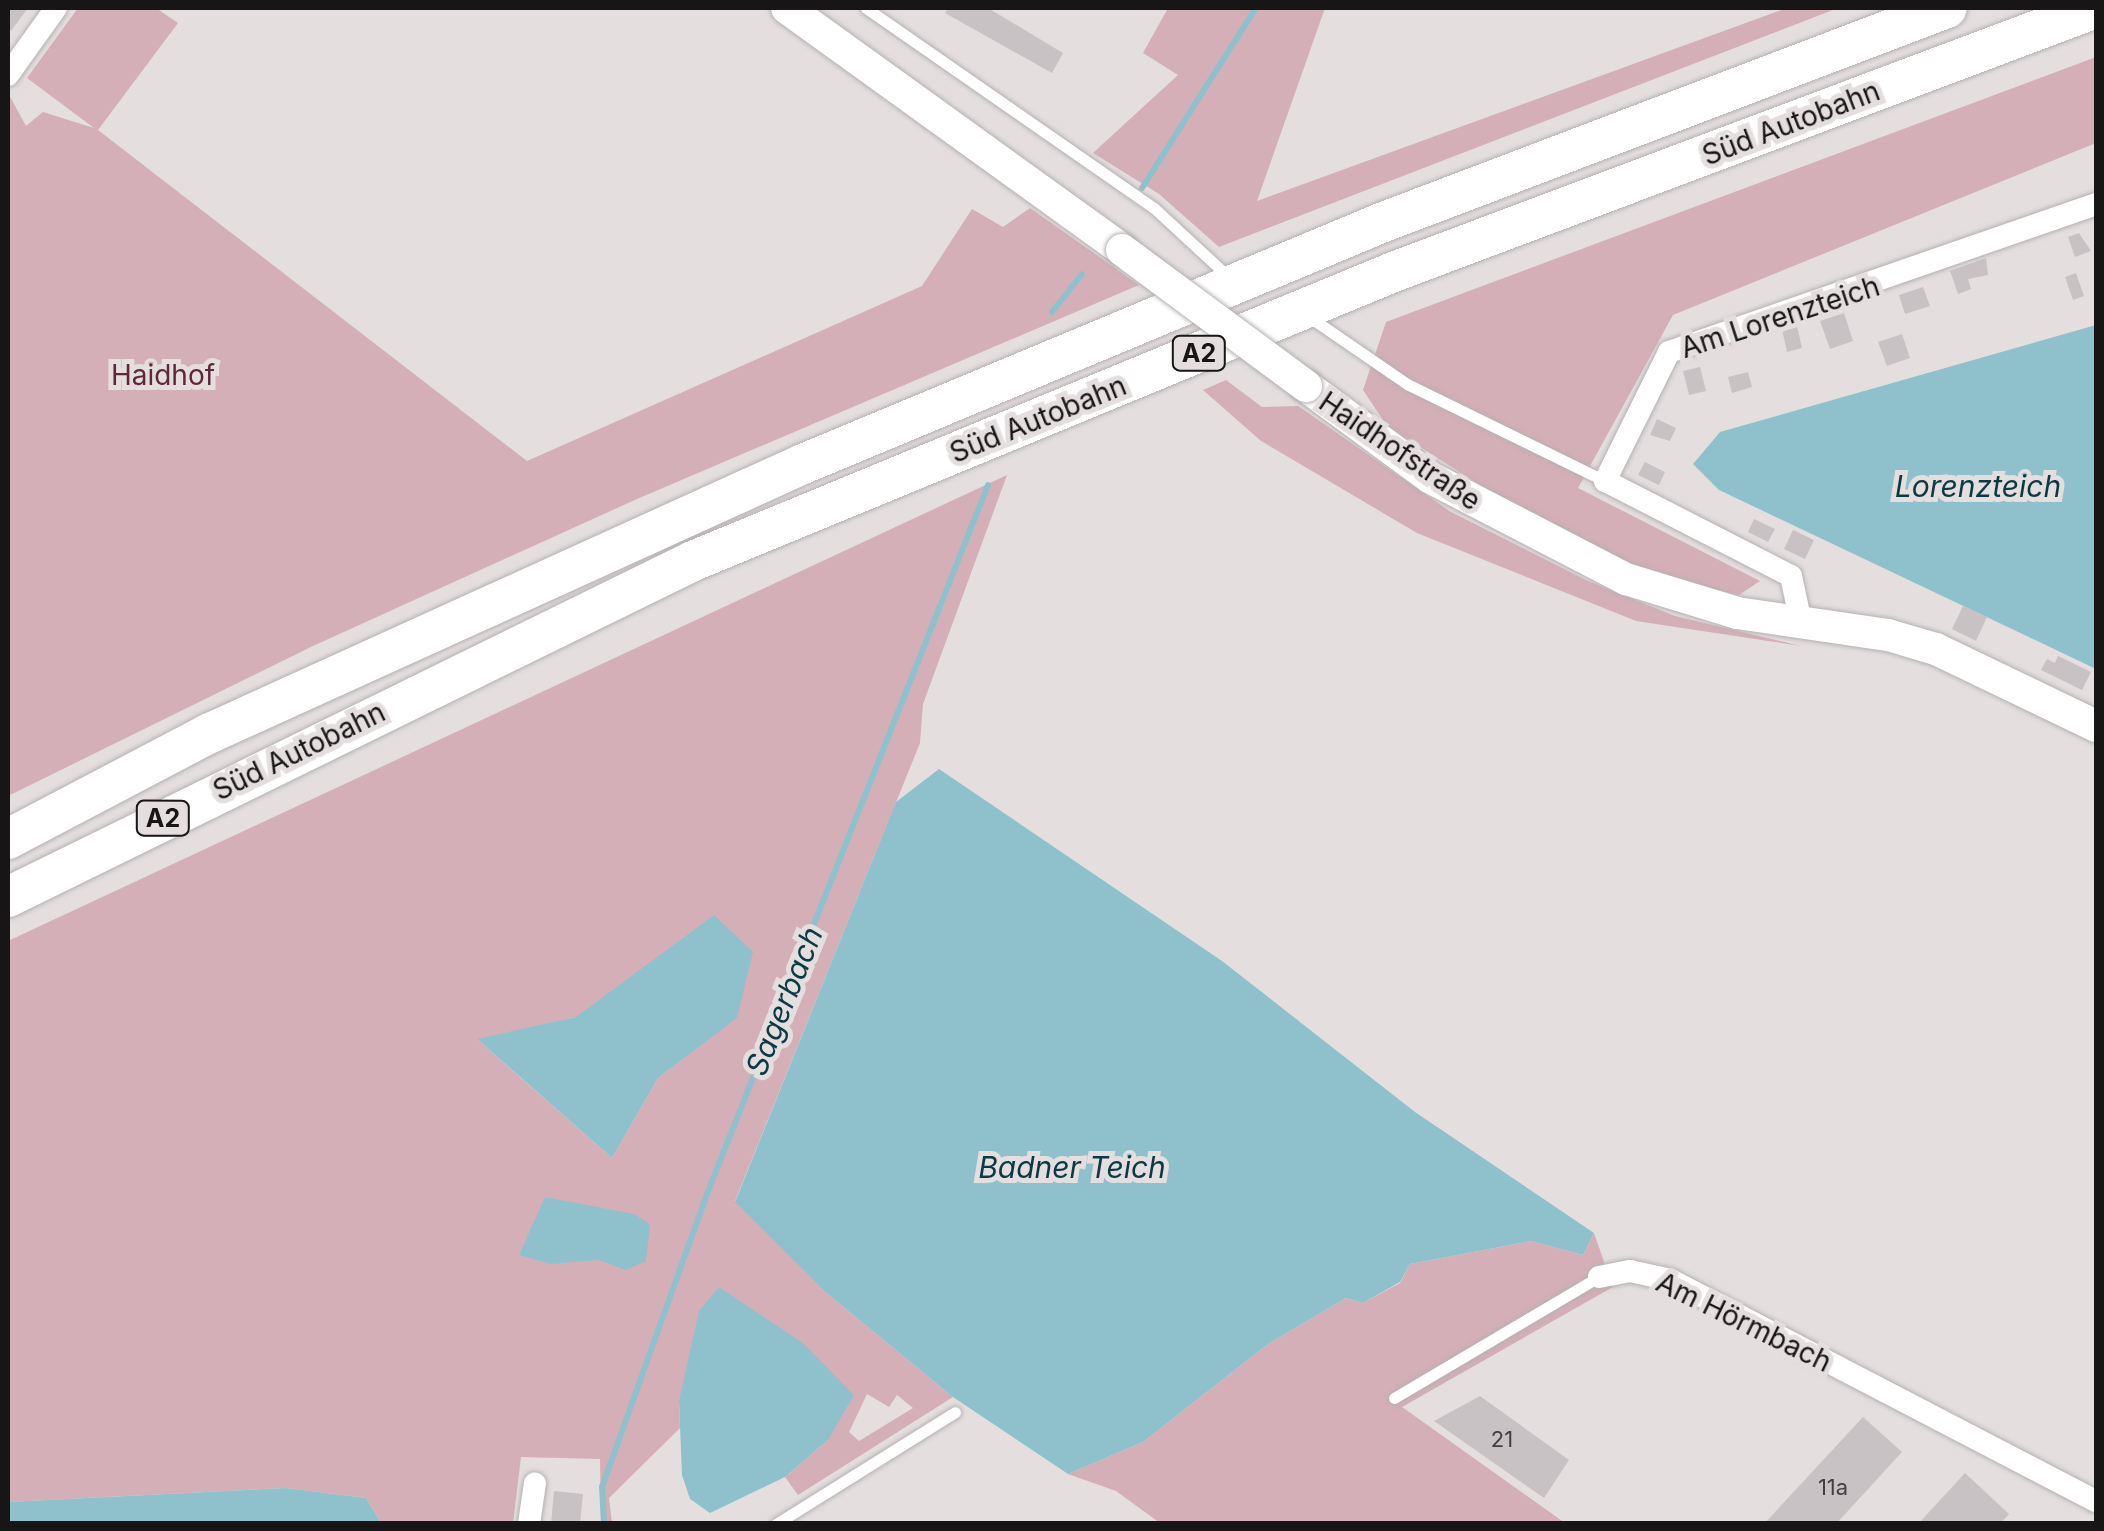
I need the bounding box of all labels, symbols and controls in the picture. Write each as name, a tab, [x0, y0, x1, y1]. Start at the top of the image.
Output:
street label: Süd Autobahn	[1698, 74, 1884, 172]
street label: Am Lorenzteich	[1676, 269, 1884, 365]
road number: A2	[1172, 333, 1226, 373]
park label: Haidhof	[111, 358, 215, 392]
street label: Süd Autobahn	[945, 368, 1131, 470]
street label: Haidhofstraße	[1313, 385, 1487, 517]
water label: Lorenzteich	[1895, 468, 2061, 504]
street label: Süd Autobahn	[207, 695, 391, 807]
road number: A2	[136, 798, 190, 838]
water label: Sagerbach	[738, 922, 830, 1080]
water label: Badner Teich	[978, 1149, 1166, 1185]
street label: Am Hörmbach	[1651, 1265, 1837, 1379]
house number: 21	[1491, 1427, 1513, 1453]
house number: 11a	[1818, 1475, 1848, 1501]

